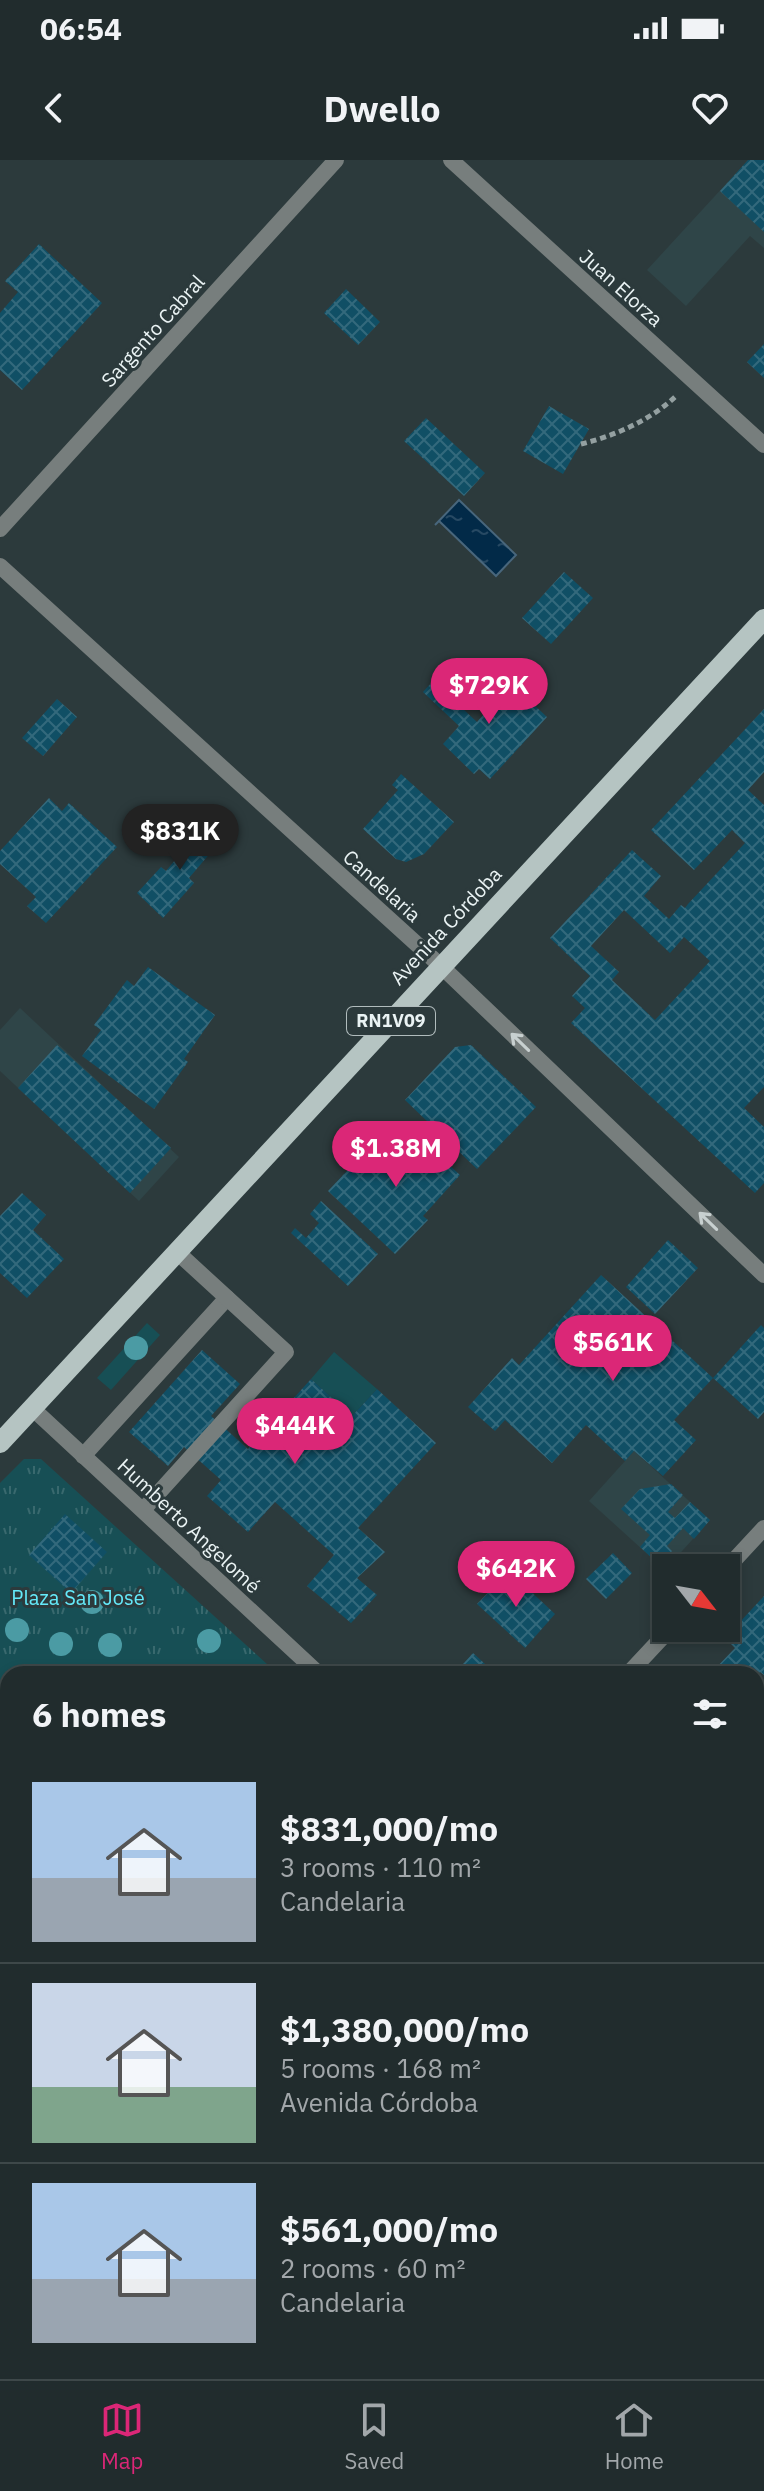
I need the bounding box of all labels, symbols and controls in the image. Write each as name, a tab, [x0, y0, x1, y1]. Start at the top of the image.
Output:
text: 06:54	[40, 9, 122, 48]
text: Dwello	[323, 85, 441, 132]
icon: back	[32, 86, 76, 130]
icon: heart	[688, 86, 732, 130]
street label: Juan Elorza	[574, 243, 669, 333]
street label: Sargento Cabral	[95, 269, 210, 393]
pin: $729K	[433, 658, 545, 726]
text: $729K	[449, 667, 529, 701]
pin: $831K	[124, 804, 236, 872]
text: $831K	[140, 813, 220, 847]
street label: Candelaria	[338, 843, 427, 928]
street label: Avenida Córdoba	[384, 861, 508, 991]
road number: RN1V09	[347, 1007, 435, 1035]
one-way arrow	[510, 1032, 530, 1051]
pin: $1.38M	[331, 1121, 461, 1189]
text: $1.38M	[350, 1130, 442, 1164]
one-way arrow	[698, 1212, 718, 1231]
pin: $561K	[557, 1315, 669, 1383]
text: $561K	[573, 1324, 653, 1358]
pin: $444K	[239, 1398, 351, 1466]
text: $444K	[255, 1407, 335, 1441]
street label: Humberto Angelomé	[112, 1452, 267, 1599]
pin: $642K	[460, 1541, 572, 1609]
text: $642K	[476, 1550, 556, 1584]
north arrow	[652, 1554, 740, 1642]
map controls	[652, 1554, 740, 1642]
park label: Plaza San José	[11, 1584, 145, 1611]
text: 6 homes	[32, 1692, 167, 1736]
icon: filters	[688, 1692, 732, 1736]
text: $831,000/mo	[280, 1806, 498, 1850]
icon: home	[96, 1814, 192, 1910]
text: 3 rooms · 110 m²	[280, 1850, 481, 1884]
text: Candelaria	[280, 1884, 405, 1918]
text: $1,380,000/mo	[280, 2007, 529, 2051]
icon: home	[96, 2015, 192, 2111]
text: 5 rooms · 168 m²	[280, 2051, 481, 2085]
text: Avenida Córdoba	[280, 2085, 478, 2119]
text: $561,000/mo	[280, 2207, 498, 2251]
icon: home	[96, 2215, 192, 2311]
text: 2 rooms · 60 m²	[280, 2251, 465, 2285]
text: Candelaria	[280, 2285, 405, 2319]
tab: Map	[100, 2398, 144, 2475]
tab: Saved	[344, 2398, 404, 2475]
tab: Home	[605, 2398, 664, 2475]

